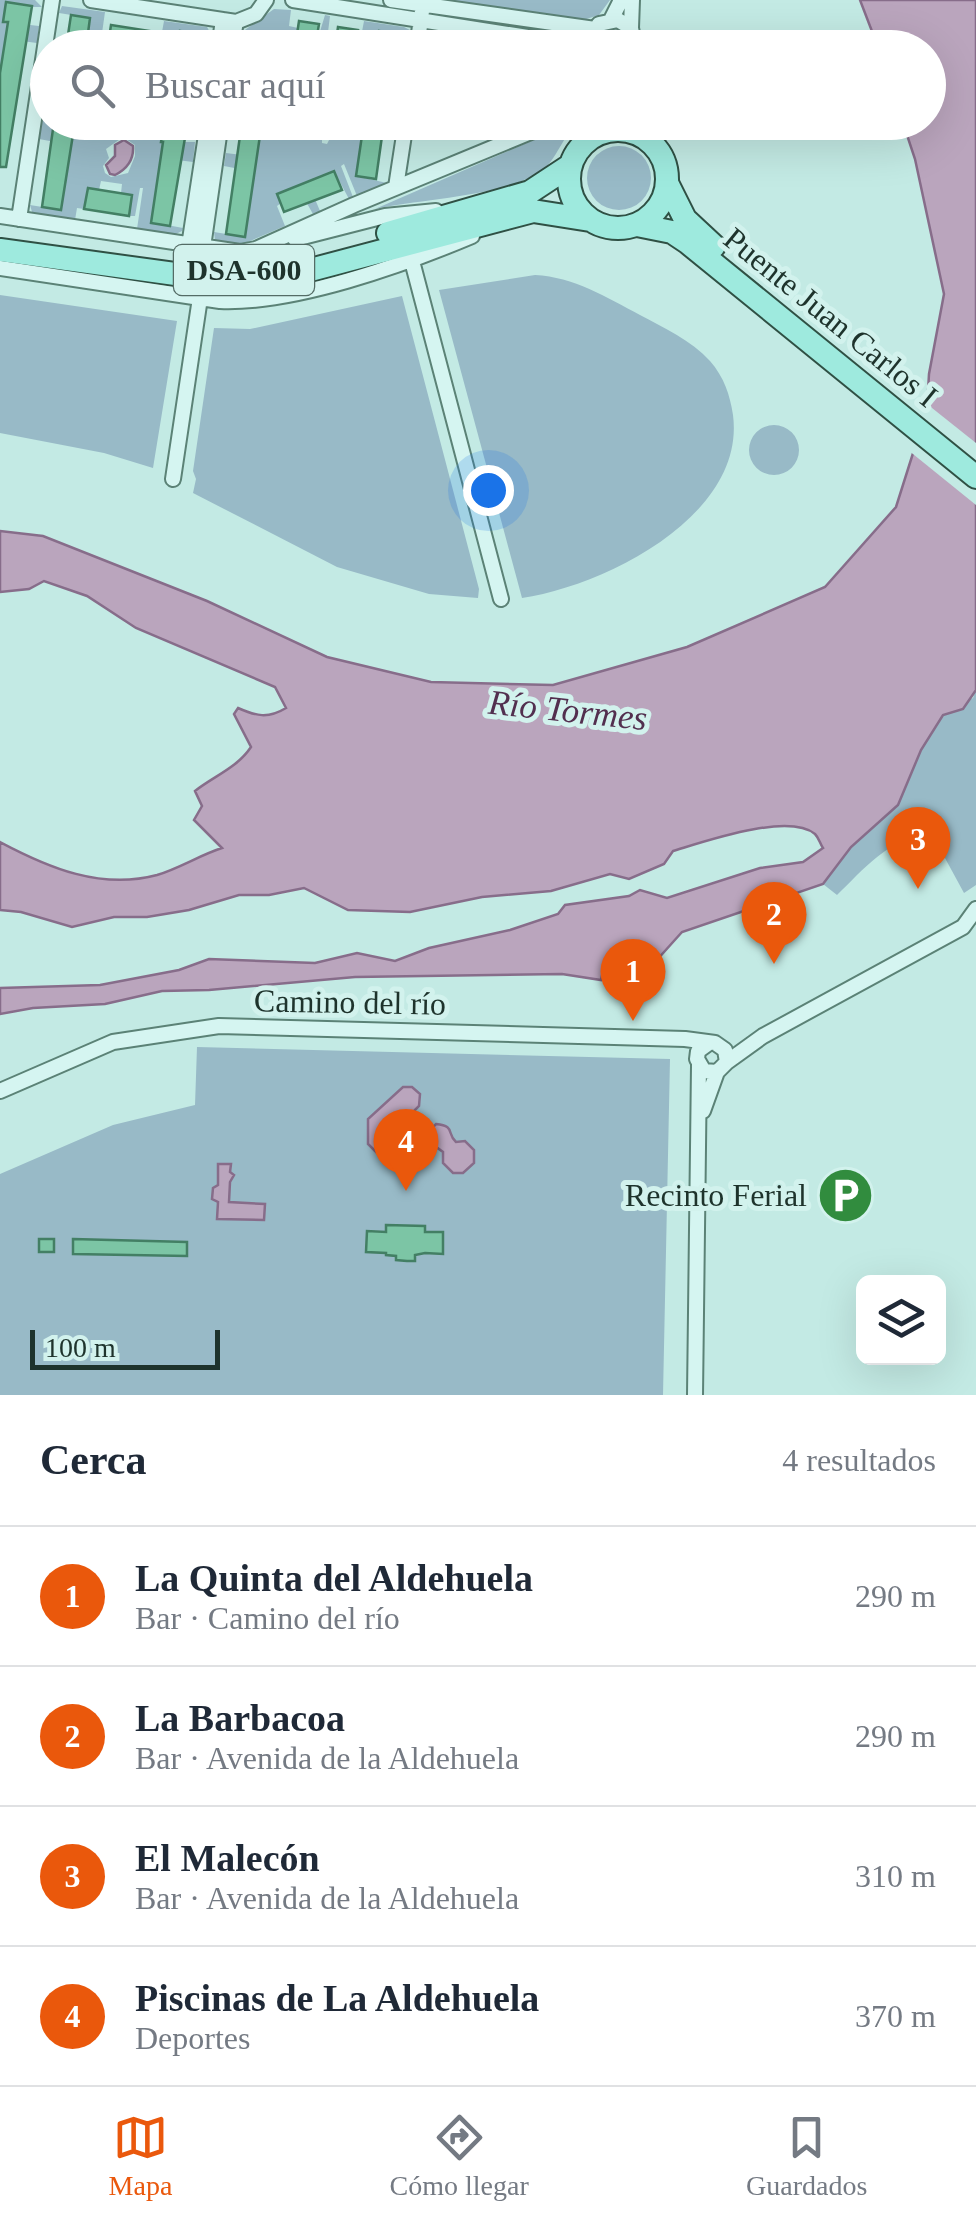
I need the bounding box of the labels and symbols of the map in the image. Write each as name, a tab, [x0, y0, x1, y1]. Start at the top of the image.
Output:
street label: Puente Juan Carlos I	[717, 220, 945, 414]
road number: DSA-600	[174, 245, 314, 295]
your location	[463, 465, 514, 516]
water label: Río Tormes	[486, 683, 649, 738]
pin: 3	[886, 806, 950, 889]
pin: 2	[742, 882, 806, 964]
pin: 1	[600, 938, 666, 1021]
street label: Camino del río	[254, 982, 446, 1022]
pin: 4	[374, 1108, 438, 1191]
parking icon: Recinto Ferial	[816, 1165, 876, 1225]
place label: Recinto Ferial	[625, 1177, 807, 1213]
scale bar	[30, 1325, 220, 1370]

